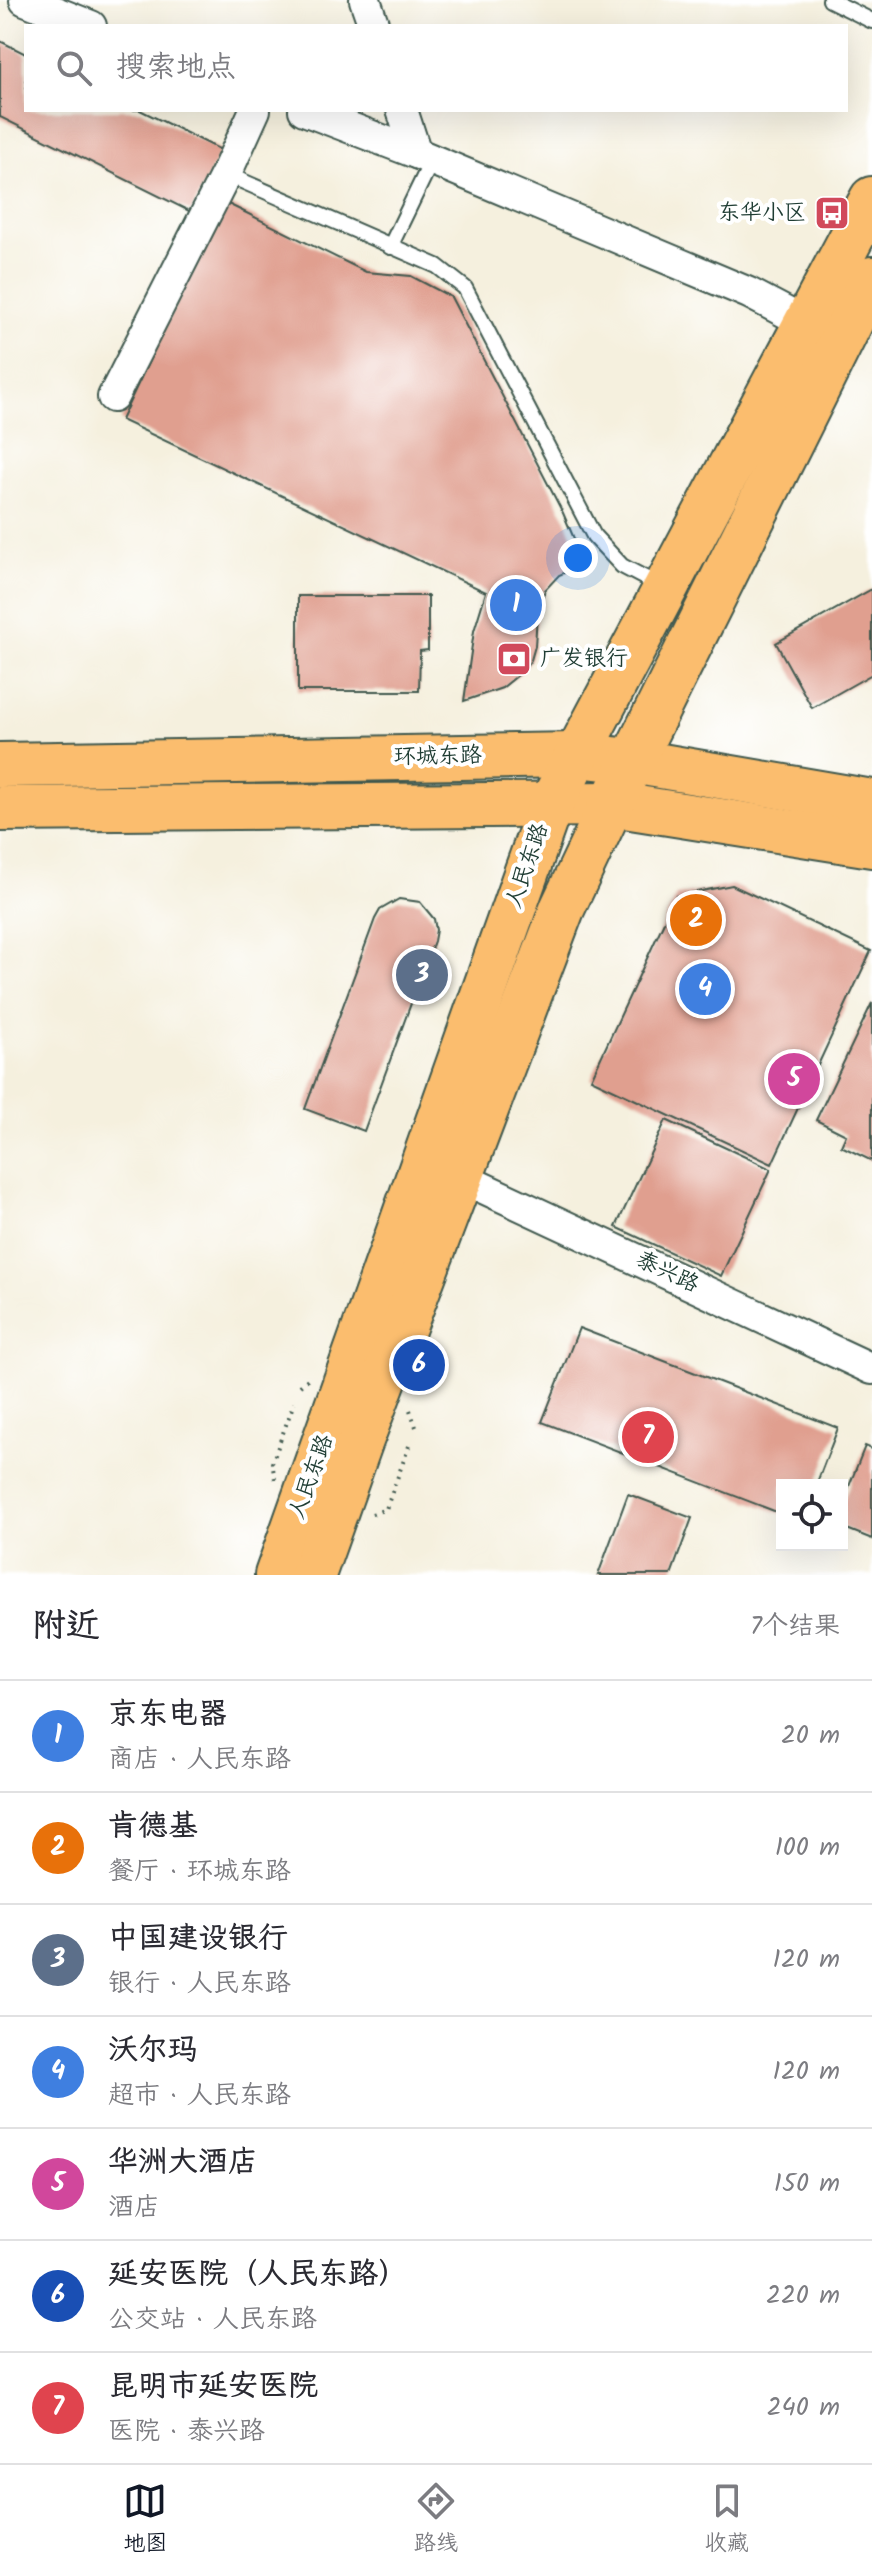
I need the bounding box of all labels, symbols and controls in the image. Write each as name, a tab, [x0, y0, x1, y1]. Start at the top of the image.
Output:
search box	[24, 24, 848, 112]
text: 搜索地点	[116, 44, 236, 92]
icon: search	[52, 46, 96, 90]
bus stop icon: 东华小区	[813, 194, 851, 232]
place label: 东华小区	[718, 196, 806, 231]
your location	[558, 538, 598, 578]
pin: 1	[490, 575, 542, 635]
bank icon: 广发银行	[495, 640, 533, 678]
place label: 广发银行	[540, 642, 628, 677]
street label: 环城东路	[394, 739, 482, 775]
street label: 人民东路	[497, 819, 559, 913]
pin: 2	[670, 890, 722, 950]
pin: 3	[396, 945, 448, 1005]
pin: 4	[679, 959, 731, 1019]
pin: 5	[768, 1049, 820, 1109]
street label: 泰兴路	[630, 1243, 704, 1303]
pin: 6	[393, 1335, 445, 1395]
pin: 7	[622, 1407, 674, 1467]
street label: 人民东路	[281, 1430, 343, 1524]
map controls	[776, 1479, 848, 1551]
button: locate	[776, 1479, 848, 1551]
text: 附近	[32, 1600, 100, 1654]
text: 7个结果	[750, 1606, 840, 1648]
text: 京东电器	[108, 1691, 228, 1739]
text: 1	[54, 1715, 62, 1757]
text: 20 m	[781, 1715, 840, 1757]
text: 商店 · 人民东路	[108, 1739, 291, 1781]
text: 肯德基	[108, 1803, 198, 1851]
text: 2	[50, 1827, 66, 1869]
text: 100 m	[775, 1827, 840, 1869]
text: 餐厅 · 环城东路	[108, 1851, 291, 1893]
text: 中国建设银行	[108, 1915, 288, 1963]
text: 3	[51, 1939, 65, 1981]
text: 120 m	[773, 1939, 840, 1981]
text: 银行 · 人民东路	[108, 1963, 291, 2005]
text: 沃尔玛	[108, 2027, 198, 2075]
text: 4	[51, 2051, 65, 2093]
text: 120 m	[773, 2051, 840, 2093]
text: 超市 · 人民东路	[108, 2075, 291, 2117]
text: 华洲大酒店	[108, 2139, 258, 2187]
text: 5	[51, 2163, 65, 2205]
text: 150 m	[774, 2163, 840, 2205]
text: 酒店	[108, 2187, 160, 2229]
text: 延安医院（人民东路）	[108, 2251, 408, 2299]
text: 6	[51, 2275, 65, 2317]
text: 220 m	[766, 2275, 840, 2317]
text: 公交站 · 人民东路	[108, 2299, 317, 2341]
text: 昆明市延安医院	[108, 2363, 318, 2411]
text: 7	[52, 2387, 64, 2429]
text: 240 m	[766, 2387, 840, 2429]
text: 医院 · 泰兴路	[108, 2411, 265, 2453]
tab: 地图	[123, 2479, 167, 2562]
tab: 路线	[414, 2479, 458, 2562]
tab: 收藏	[705, 2479, 749, 2562]

